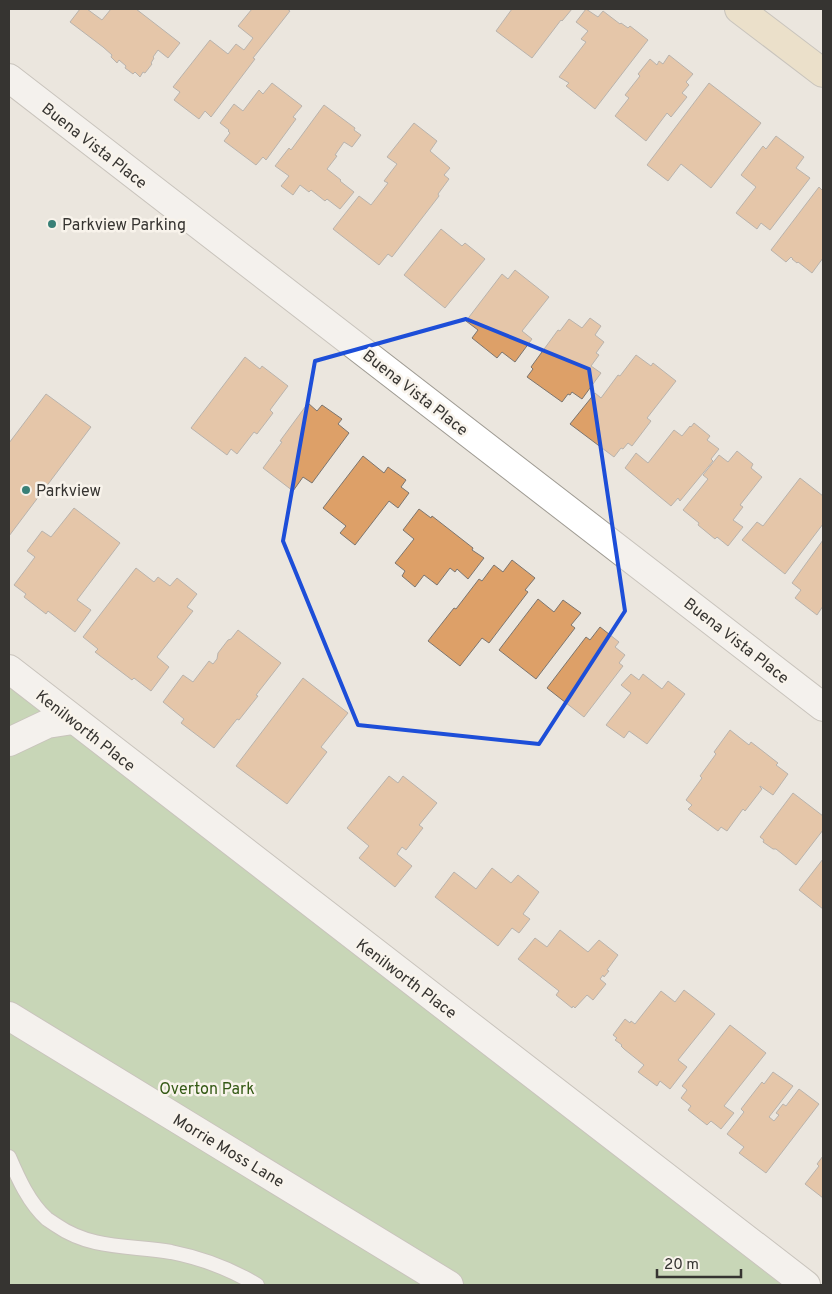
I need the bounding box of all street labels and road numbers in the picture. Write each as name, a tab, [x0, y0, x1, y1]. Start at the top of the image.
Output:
street label: Buena Vista Place	[37, 99, 151, 194]
street label: Buena Vista Place	[358, 346, 472, 441]
street label: Buena Vista Place	[679, 594, 793, 689]
street label: Kenilworth Place	[31, 686, 139, 777]
street label: Kenilworth Place	[351, 935, 460, 1024]
street label: Morrie Moss Lane	[169, 1111, 287, 1193]

